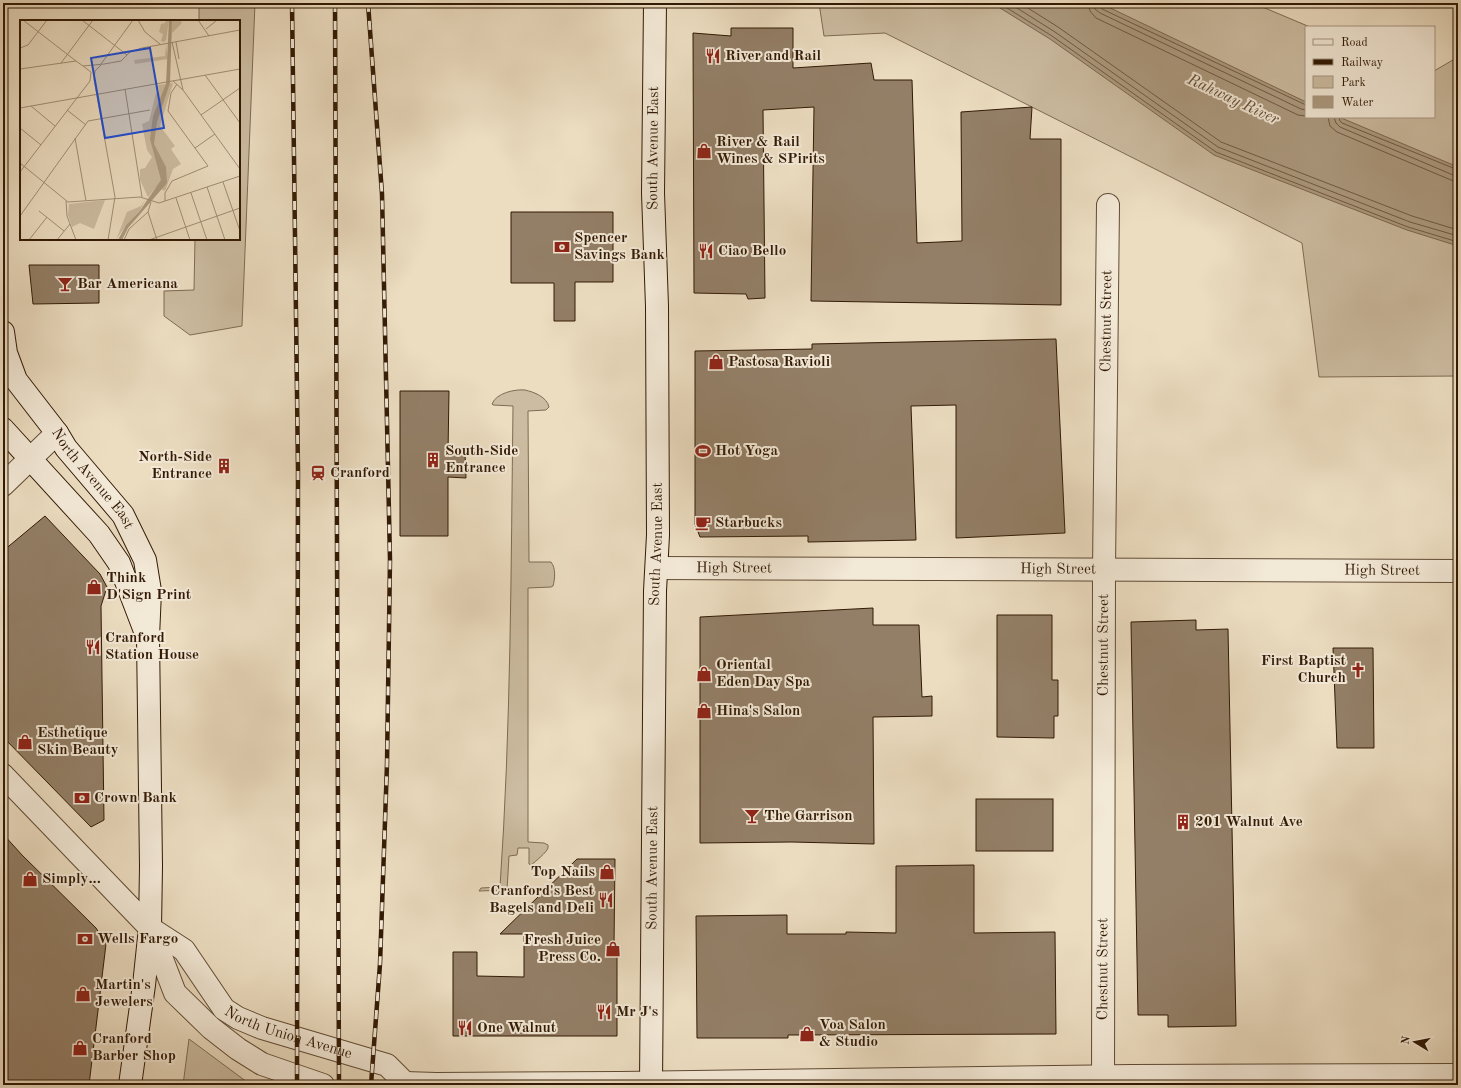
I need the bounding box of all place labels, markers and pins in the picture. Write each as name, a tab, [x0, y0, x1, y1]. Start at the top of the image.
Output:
restaurant icon: River and Rail	[704, 47, 722, 65]
place label: River and Rail	[725, 49, 822, 64]
place label: River & Rail Wines & SPirits	[716, 135, 825, 167]
shop icon: River & Rail Wines & SPirits	[695, 142, 713, 160]
place label: Spencer Savings Bank	[574, 231, 666, 263]
bank icon: Spencer Savings Bank	[553, 238, 571, 256]
restaurant icon: Ciao Bello	[697, 242, 715, 260]
place label: Ciao Bello	[718, 244, 786, 259]
bar icon: Bar Americana	[56, 275, 74, 293]
place label: Bar Americana	[77, 277, 178, 292]
shop icon: Pastosa Ravioli	[707, 353, 725, 371]
place label: Pastosa Ravioli	[728, 355, 830, 370]
sports icon: Hot Yoga	[694, 442, 712, 460]
place label: South-Side Entrance	[445, 444, 518, 476]
place label: Hot Yoga	[715, 444, 778, 459]
place label: North-Side Entrance	[138, 450, 212, 482]
building icon: South-Side Entrance	[424, 451, 442, 469]
building icon: North-Side Entrance	[215, 457, 233, 475]
station icon: Cranford	[309, 464, 327, 482]
place label: Cranford	[330, 466, 390, 481]
cafe icon: Starbucks	[694, 514, 712, 532]
place label: Starbucks	[715, 516, 782, 531]
place label: Think D'Sign Print	[106, 571, 192, 603]
shop icon: Think D'Sign Print	[85, 578, 103, 596]
place label: Cranford Station House	[105, 631, 199, 663]
restaurant icon: Cranford Station House	[84, 638, 102, 656]
place label: First Baptist Church	[1261, 654, 1347, 686]
place label: Oriental Eden Day Spa	[716, 658, 811, 690]
church icon: First Baptist Church	[1349, 661, 1367, 679]
shop icon: Oriental Eden Day Spa	[695, 665, 713, 683]
shop icon: Hina's Salon	[695, 702, 713, 720]
place label: Hina's Salon	[716, 704, 800, 719]
place label: Esthetique Skin Beauty	[37, 726, 119, 758]
shop icon: Esthetique Skin Beauty	[16, 733, 34, 751]
bank icon: Crown Bank	[73, 789, 91, 807]
place label: Crown Bank	[94, 791, 178, 806]
bar icon: The Garrison	[743, 807, 761, 825]
place label: The Garrison	[764, 809, 853, 824]
building icon: 201 Walnut Ave	[1174, 813, 1192, 831]
place label: 201 Walnut Ave	[1195, 815, 1303, 830]
shop icon: Top Nails	[598, 863, 616, 881]
place label: Top Nails	[531, 865, 595, 880]
shop icon: Simply...	[21, 870, 39, 888]
place label: Simply...	[42, 872, 101, 887]
place label: Cranford's Best Bagels and Deli	[489, 884, 595, 916]
restaurant icon: Cranford's Best Bagels and Deli	[597, 891, 615, 909]
bank icon: Wells Fargo	[76, 930, 94, 948]
place label: Wells Fargo	[97, 932, 178, 947]
place label: Fresh Juice Press Co.	[523, 933, 601, 965]
shop icon: Fresh Juice Press Co.	[604, 940, 622, 958]
place label: Martin's Jewelers	[95, 978, 153, 1010]
shop icon: Martin's Jewelers	[74, 985, 92, 1003]
restaurant icon: Mr J's	[595, 1003, 613, 1021]
place label: Mr J's	[616, 1005, 658, 1020]
place label: Voa Salon & Studio	[819, 1018, 886, 1050]
restaurant icon: One Walnut	[456, 1019, 474, 1037]
place label: One Walnut	[477, 1021, 557, 1036]
shop icon: Voa Salon & Studio	[798, 1025, 816, 1043]
place label: Cranford Barber Shop	[92, 1032, 176, 1064]
shop icon: Cranford Barber Shop	[71, 1039, 89, 1057]

